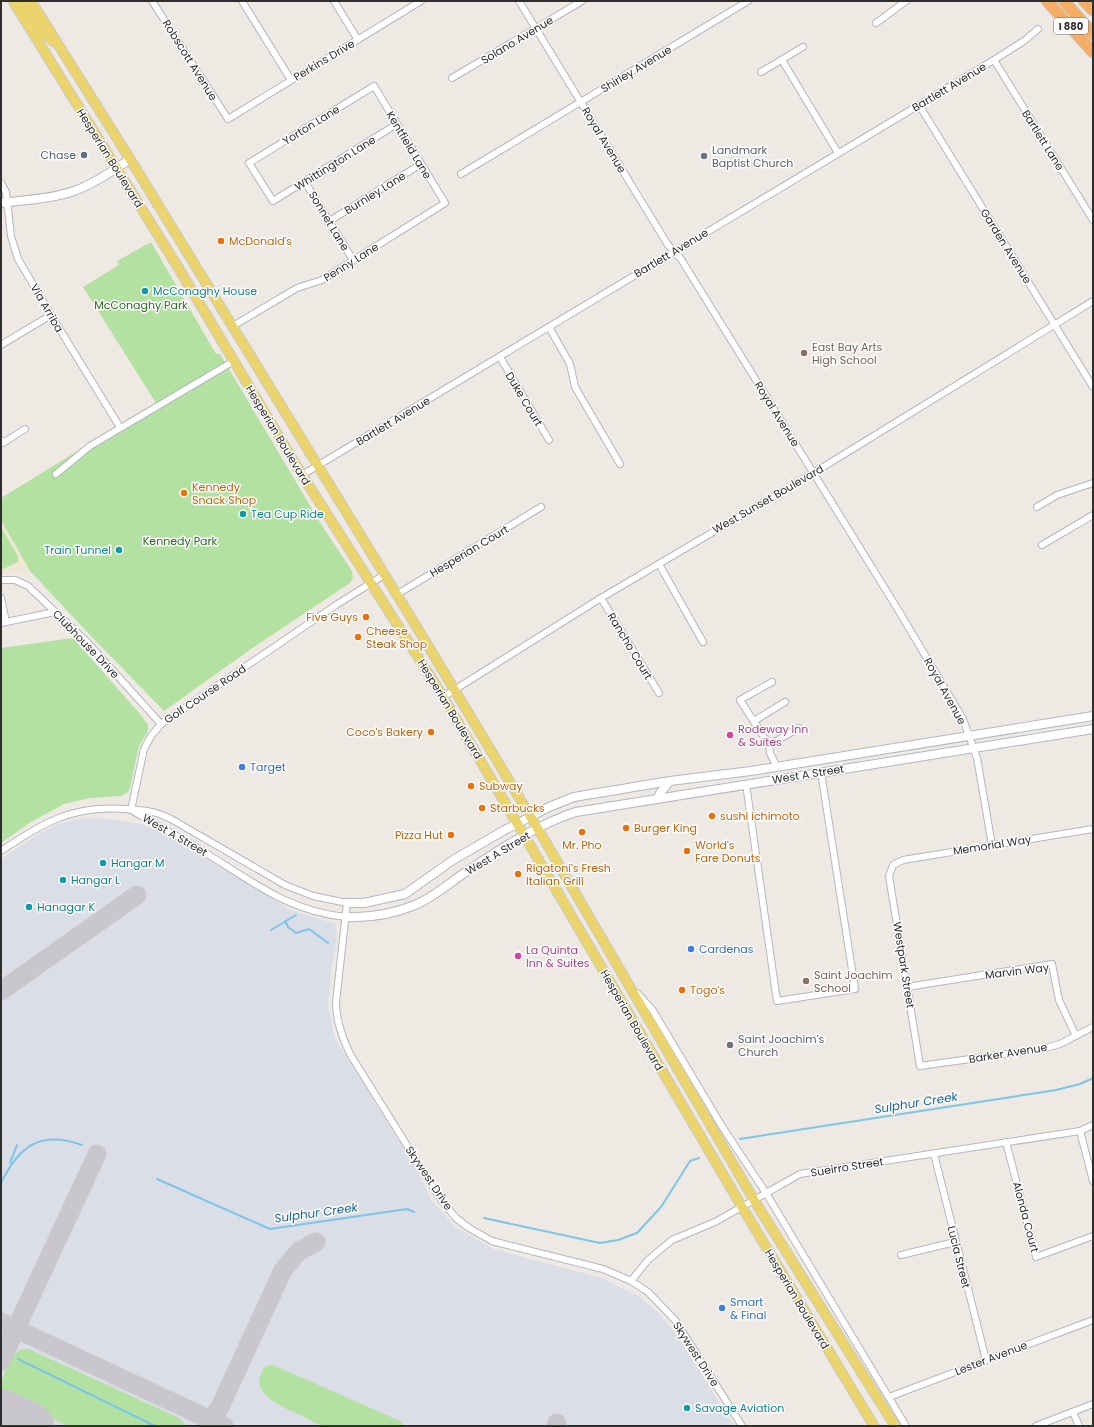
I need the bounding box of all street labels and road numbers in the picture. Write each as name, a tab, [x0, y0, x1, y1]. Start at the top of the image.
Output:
street label: Solano Avenue	[478, 12, 556, 68]
street label: Robscott Avenue	[159, 16, 221, 104]
road number: I 880	[1054, 18, 1088, 34]
street label: Perkins Drive	[290, 35, 358, 85]
street label: Shirley Avenue	[597, 41, 675, 97]
street label: Bartlett Avenue	[909, 58, 989, 116]
street label: Yorton Lane	[279, 101, 343, 149]
street label: Royal Avenue	[578, 104, 630, 176]
street label: Hesperian Boulevard	[73, 105, 147, 211]
street label: Bartlett Lane	[1018, 107, 1068, 174]
street label: Kentfield Lane	[382, 108, 436, 182]
street label: Whittington Lane	[291, 132, 379, 194]
street label: Burnley Lane	[341, 168, 409, 218]
street label: Sonnet Lane	[305, 188, 353, 254]
street label: Garden Avenue	[977, 205, 1036, 287]
street label: Bartlett Avenue	[631, 224, 711, 282]
street label: Penny Lane	[320, 239, 382, 285]
street label: Via Arriba	[27, 281, 67, 335]
street label: Duke Court	[501, 369, 547, 429]
street label: Royal Avenue	[751, 378, 804, 450]
street label: Hesperian Boulevard	[242, 382, 314, 488]
street label: Bartlett Avenue	[353, 392, 433, 450]
street label: West Sunset Boulevard	[710, 461, 826, 537]
street label: Hesperian Court	[427, 521, 511, 581]
street label: Clubhouse Drive	[49, 606, 123, 682]
street label: Rancho Court	[604, 610, 656, 682]
street label: Royal Avenue	[920, 655, 970, 728]
street label: Hesperian Boulevard	[414, 656, 486, 762]
street label: Golf Course Road	[161, 661, 249, 727]
street label: West A Street	[771, 760, 845, 788]
street label: West A Street	[139, 810, 211, 860]
street label: West A Street	[463, 827, 533, 879]
street label: Memorial Way	[952, 831, 1033, 859]
street label: Westpark Street	[889, 921, 919, 1009]
street label: Marvin Way	[984, 959, 1051, 983]
street label: Hesperian Boulevard	[597, 967, 667, 1073]
street label: Barker Avenue	[968, 1039, 1048, 1067]
street label: Skywest Drive	[402, 1143, 457, 1213]
street label: Sueirro Street	[809, 1153, 885, 1181]
street label: Alonda Court	[1009, 1180, 1043, 1254]
street label: Lucia Street	[944, 1224, 974, 1290]
street label: Hesperian Boulevard	[761, 1246, 833, 1352]
street label: Skywest Drive	[669, 1318, 723, 1390]
street label: Lester Avenue	[952, 1337, 1030, 1379]

